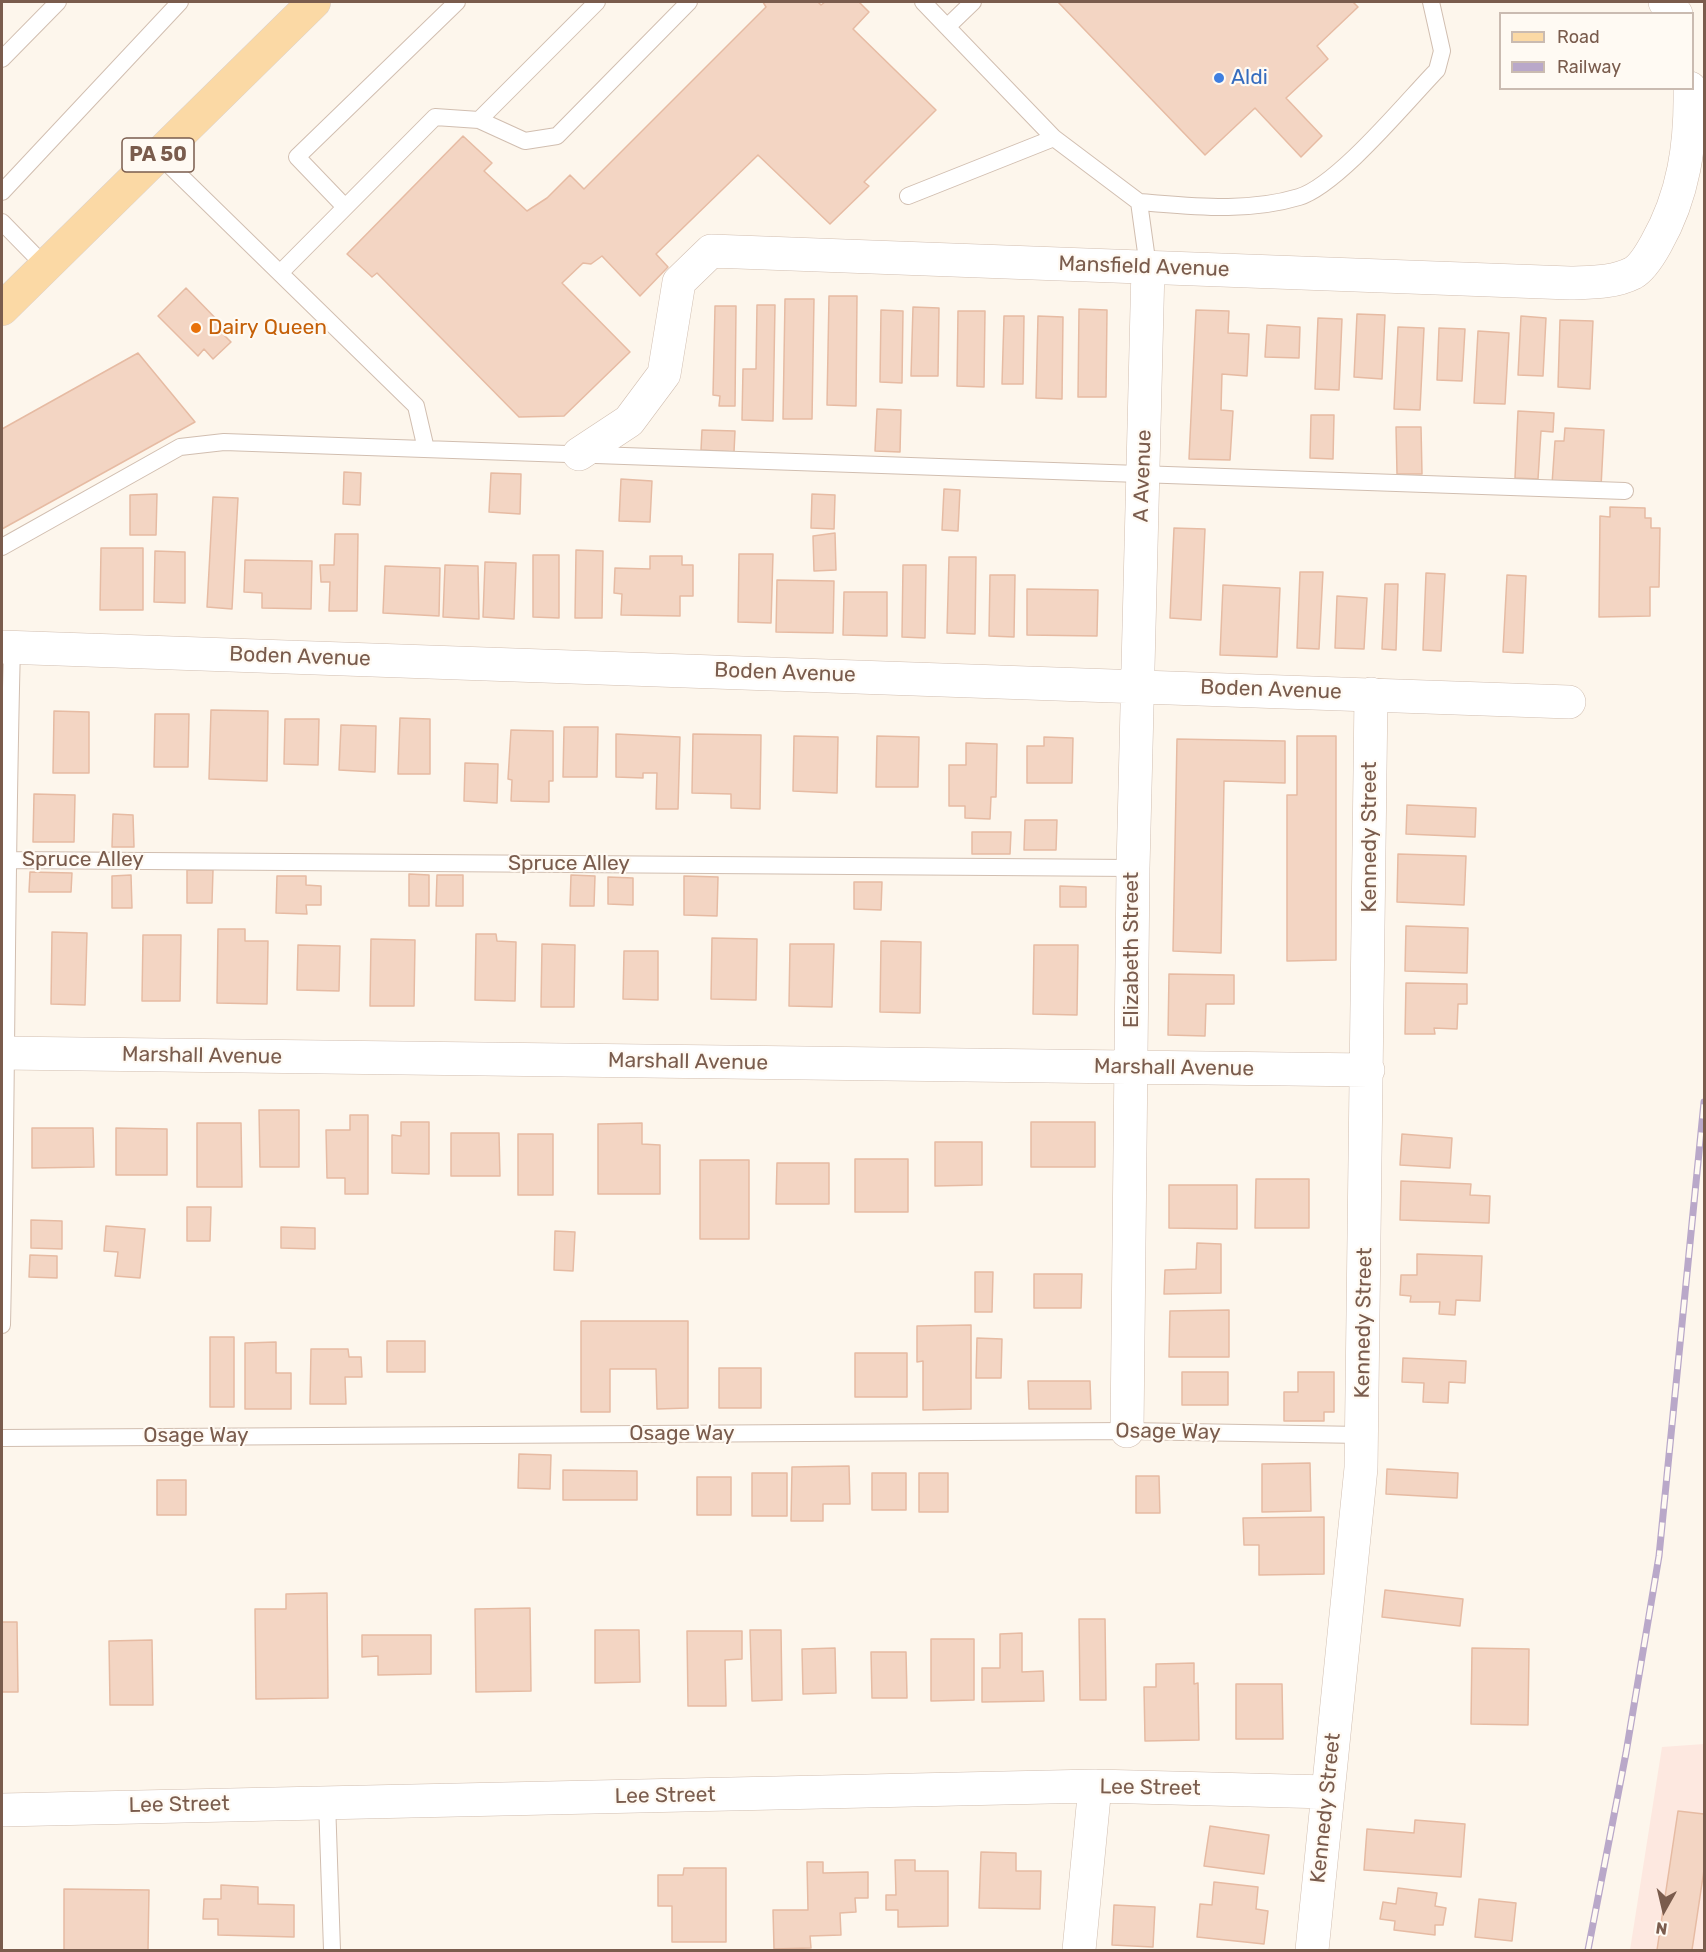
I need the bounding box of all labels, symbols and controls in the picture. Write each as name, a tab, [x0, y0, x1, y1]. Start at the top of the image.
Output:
legend	[1499, 12, 1694, 90]
text: Road	[1557, 26, 1600, 48]
text: Railway	[1557, 56, 1621, 78]
place label: Aldi	[1231, 65, 1268, 91]
marker: Aldi	[1212, 71, 1226, 85]
road number: PA 50	[122, 138, 194, 172]
street label: Mansfield Avenue	[1058, 251, 1230, 283]
place label: Dairy Queen	[208, 315, 327, 341]
marker: Dairy Queen	[189, 321, 203, 335]
street label: A Avenue	[1129, 429, 1157, 523]
street label: Boden Avenue	[229, 642, 371, 672]
street label: Boden Avenue	[714, 658, 856, 688]
street label: Boden Avenue	[1200, 675, 1342, 705]
street label: Kennedy Street	[1357, 762, 1383, 912]
street label: Spruce Alley	[22, 847, 144, 873]
street label: Spruce Alley	[508, 851, 630, 877]
street label: Elizabeth Street	[1119, 872, 1145, 1028]
street label: Marshall Avenue	[122, 1042, 282, 1070]
street label: Marshall Avenue	[608, 1048, 768, 1076]
street label: Marshall Avenue	[1094, 1054, 1254, 1082]
street label: Kennedy Street	[1350, 1247, 1378, 1399]
street label: Osage Way	[1115, 1418, 1221, 1446]
street label: Osage Way	[629, 1421, 735, 1447]
street label: Osage Way	[143, 1423, 249, 1449]
street label: Kennedy Street	[1306, 1732, 1346, 1884]
street label: Lee Street	[1099, 1775, 1201, 1801]
street label: Lee Street	[614, 1783, 716, 1809]
street label: Lee Street	[128, 1792, 230, 1818]
north arrow	[1634, 1880, 1694, 1940]
text: N	[1654, 1918, 1668, 1939]

